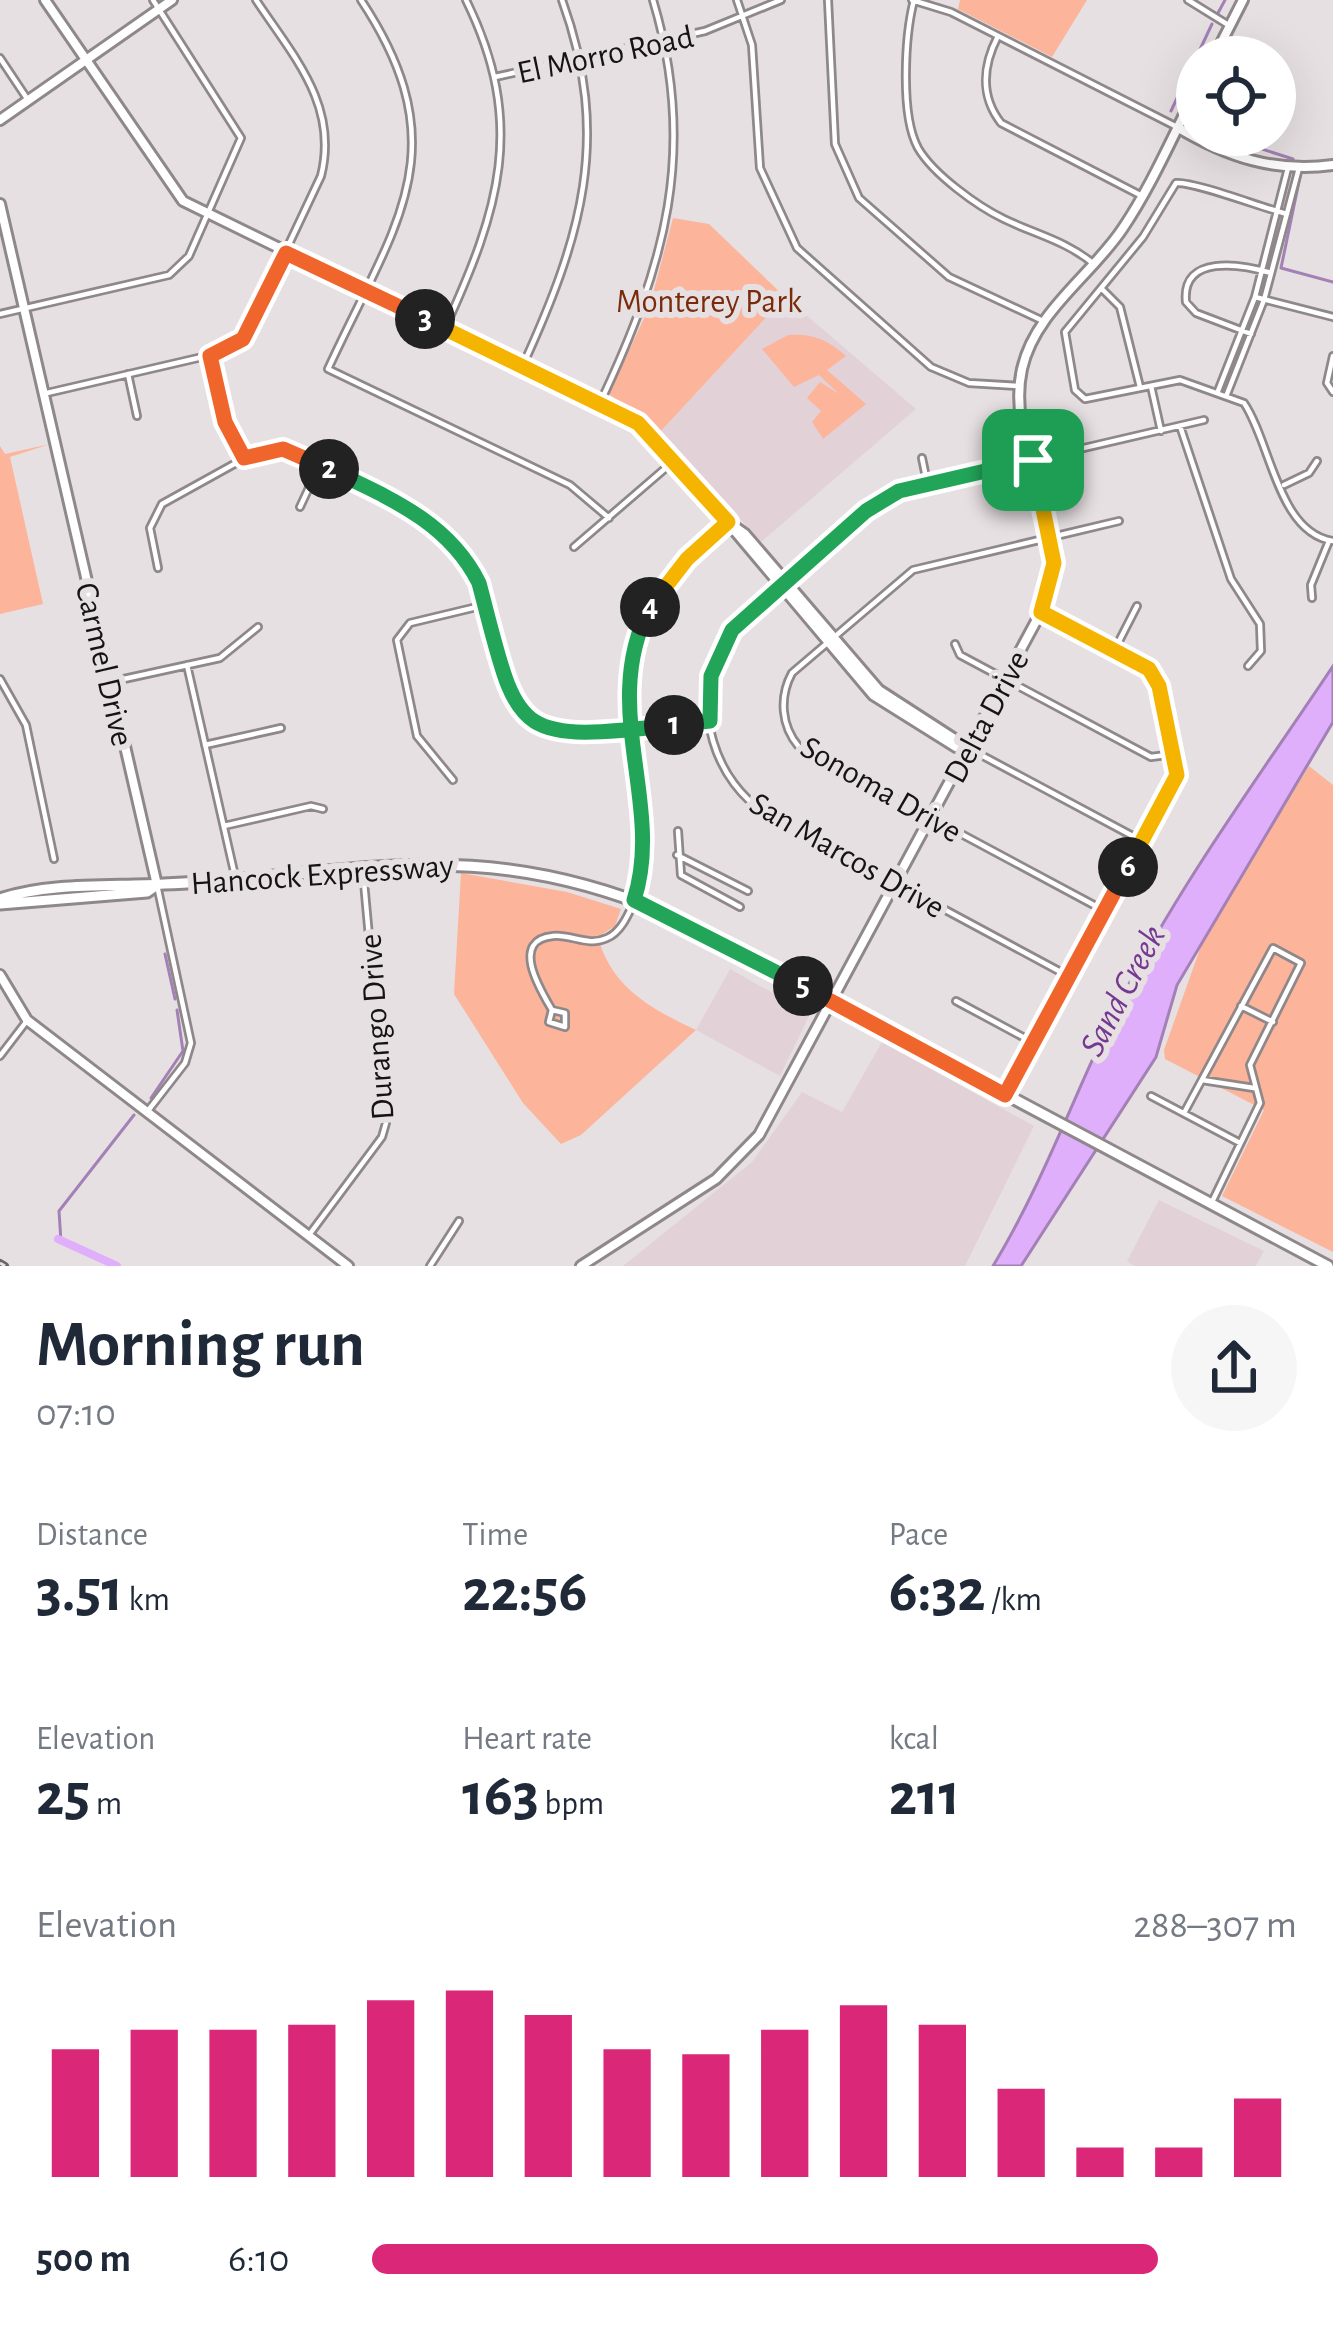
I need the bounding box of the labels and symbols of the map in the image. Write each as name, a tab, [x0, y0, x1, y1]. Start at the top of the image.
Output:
street label: El Morro Road	[514, 21, 697, 90]
park label: Monterey Park	[616, 286, 802, 319]
pin: 3	[395, 289, 455, 349]
pin	[982, 409, 1084, 511]
pin: 2	[299, 439, 359, 499]
pin: 4	[620, 577, 680, 637]
street label: Carmel Drive	[69, 580, 138, 749]
street label: Delta Drive	[939, 646, 1036, 789]
pin: 1	[644, 695, 704, 755]
street label: Sonoma Drive	[795, 731, 967, 849]
street label: San Marcos Drive	[744, 787, 950, 925]
pin: 6	[1098, 837, 1158, 897]
street label: Hancock Expressway	[190, 850, 455, 901]
water label: Sand Creek	[1074, 920, 1172, 1062]
street label: Durango Drive	[355, 933, 400, 1121]
pin: 5	[773, 956, 833, 1016]

